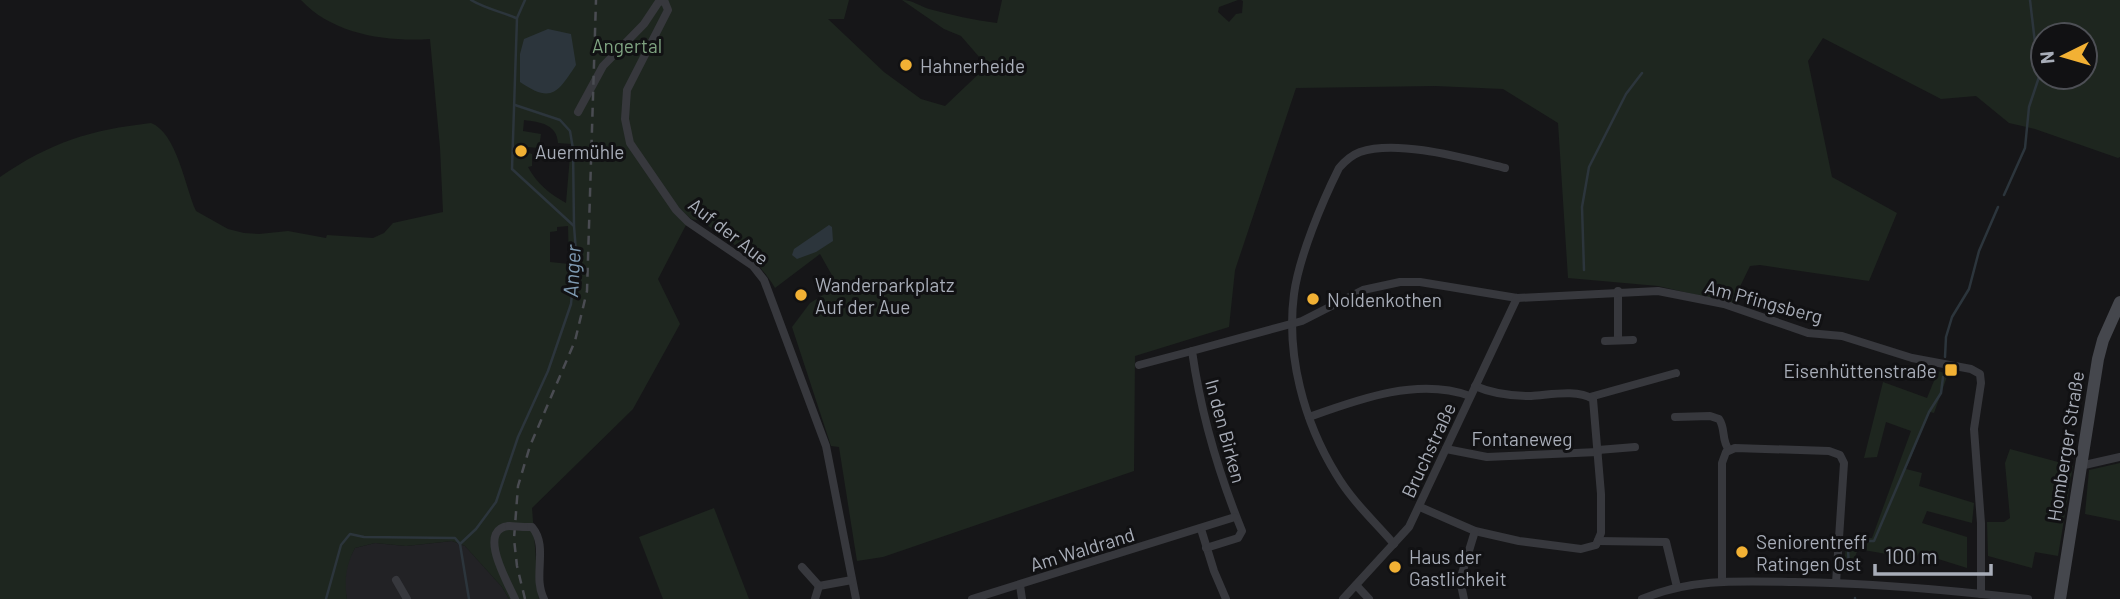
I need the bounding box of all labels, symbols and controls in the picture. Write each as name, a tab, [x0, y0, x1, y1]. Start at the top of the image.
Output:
north arrow	[2029, 21, 2099, 91]
park label: Angertal	[592, 34, 662, 57]
text: N	[2035, 50, 2059, 65]
place label: Hahnerheide	[920, 54, 1025, 77]
marker: Hahnerheide	[898, 57, 914, 73]
place label: Auermühle	[535, 140, 624, 163]
marker: Auermühle	[513, 143, 529, 159]
street label: Auf der Aue	[684, 193, 774, 269]
water label: Anger	[557, 244, 585, 298]
place label: Wanderparkplatz Auf der Aue	[815, 273, 955, 318]
street label: Am Pfingsberg	[1703, 274, 1825, 328]
marker: Wanderparkplatz Auf der Aue	[793, 287, 809, 303]
place label: Noldenkothen	[1327, 288, 1442, 311]
marker: Noldenkothen	[1305, 291, 1321, 307]
place label: Eisenhüttenstraße	[1783, 359, 1937, 382]
marker: Eisenhüttenstraße	[1943, 362, 1959, 378]
street label: Homberger Straße	[2042, 369, 2088, 523]
street label: In den Birken	[1201, 376, 1251, 486]
street label: Bruchstraße	[1396, 399, 1460, 501]
street label: Fontaneweg	[1472, 427, 1572, 450]
street label: Am Waldrand	[1027, 522, 1137, 576]
place label: Seniorentreff Ratingen Ost	[1756, 530, 1867, 575]
scale bar	[1875, 532, 1990, 576]
text: 100 m	[1885, 543, 1938, 568]
marker: Seniorentreff Ratingen Ost	[1734, 544, 1750, 560]
place label: Haus der Gastlichkeit	[1409, 545, 1507, 590]
marker: Haus der Gastlichkeit	[1387, 559, 1403, 575]

